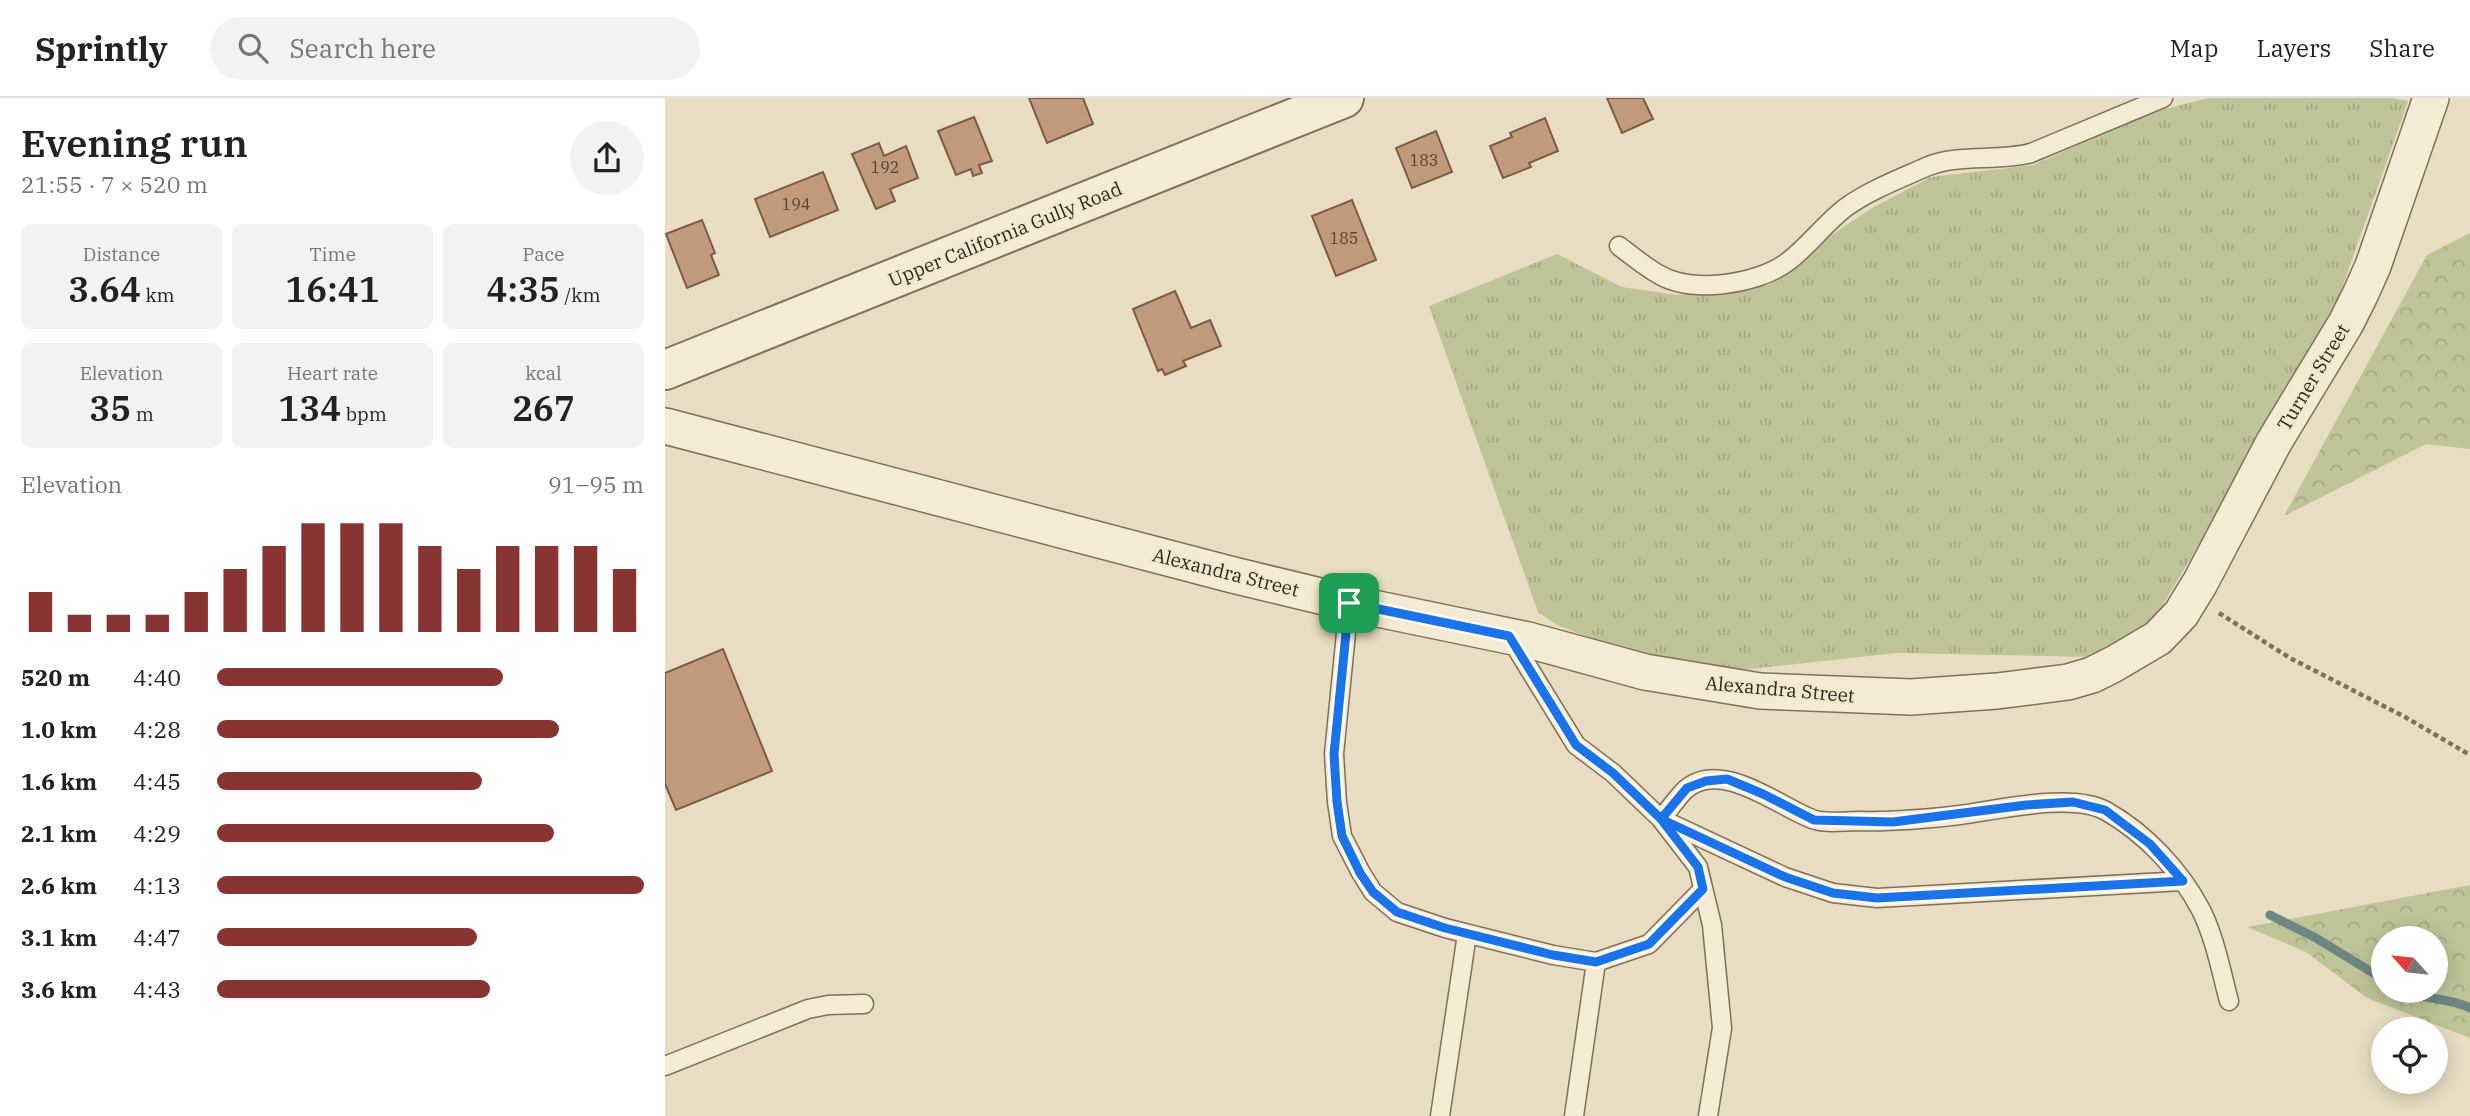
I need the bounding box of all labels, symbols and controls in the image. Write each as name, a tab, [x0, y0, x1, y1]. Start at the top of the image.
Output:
search box	[210, 17, 700, 80]
text: Sprintly	[35, 27, 168, 70]
icon: search	[234, 29, 272, 67]
text: Search here	[290, 31, 436, 65]
text: Map	[2170, 32, 2218, 64]
text: Layers	[2256, 32, 2331, 64]
text: Share	[2369, 32, 2435, 64]
text: Evening run	[21, 118, 248, 167]
button: share	[570, 121, 644, 195]
house number: 183	[1410, 150, 1438, 170]
house number: 192	[871, 157, 899, 177]
text: 21:55 · 7 × 520 m	[21, 169, 208, 199]
street label: Upper California Gully Road	[885, 176, 1125, 292]
house number: 194	[782, 194, 810, 214]
house number: 185	[1330, 228, 1358, 248]
text: Distance	[83, 242, 160, 266]
text: Time	[309, 242, 356, 266]
text: Pace	[523, 242, 564, 266]
text: 3.64	[68, 266, 141, 312]
text: 16:41	[285, 266, 380, 312]
text: 4:35	[486, 266, 560, 312]
text: km	[141, 283, 175, 307]
text: /km	[560, 283, 601, 307]
street label: Turner Street	[2272, 319, 2355, 435]
text: Elevation	[80, 361, 163, 385]
text: Heart rate	[287, 361, 378, 385]
text: kcal	[525, 361, 562, 385]
text: 35	[89, 385, 131, 431]
text: 134	[278, 385, 341, 431]
text: 267	[512, 385, 575, 431]
text: m	[131, 402, 154, 426]
text: bpm	[341, 402, 387, 426]
text: Elevation	[21, 469, 122, 499]
text: 91–95 m	[548, 469, 644, 499]
street label: Alexandra Street	[1150, 542, 1302, 602]
pin	[1319, 573, 1379, 633]
icon: arrive	[1330, 584, 1368, 622]
text: 520 m	[21, 662, 90, 692]
text: 4:40	[133, 662, 181, 692]
street label: Alexandra Street	[1704, 671, 1856, 708]
text: 1.0 km	[21, 714, 97, 744]
text: 4:28	[133, 714, 181, 744]
text: 1.6 km	[21, 766, 97, 796]
text: 4:45	[133, 766, 181, 796]
text: 2.1 km	[21, 818, 97, 848]
text: 4:29	[133, 818, 181, 848]
text: 2.6 km	[21, 870, 97, 900]
text: 4:13	[133, 870, 181, 900]
text: 3.1 km	[21, 922, 97, 952]
text: 4:47	[133, 922, 181, 952]
north arrow	[2371, 926, 2448, 1003]
map controls	[2371, 926, 2448, 1094]
text: 3.6 km	[21, 974, 97, 1004]
text: 4:43	[133, 974, 181, 1004]
button: locate	[2371, 1017, 2448, 1094]

